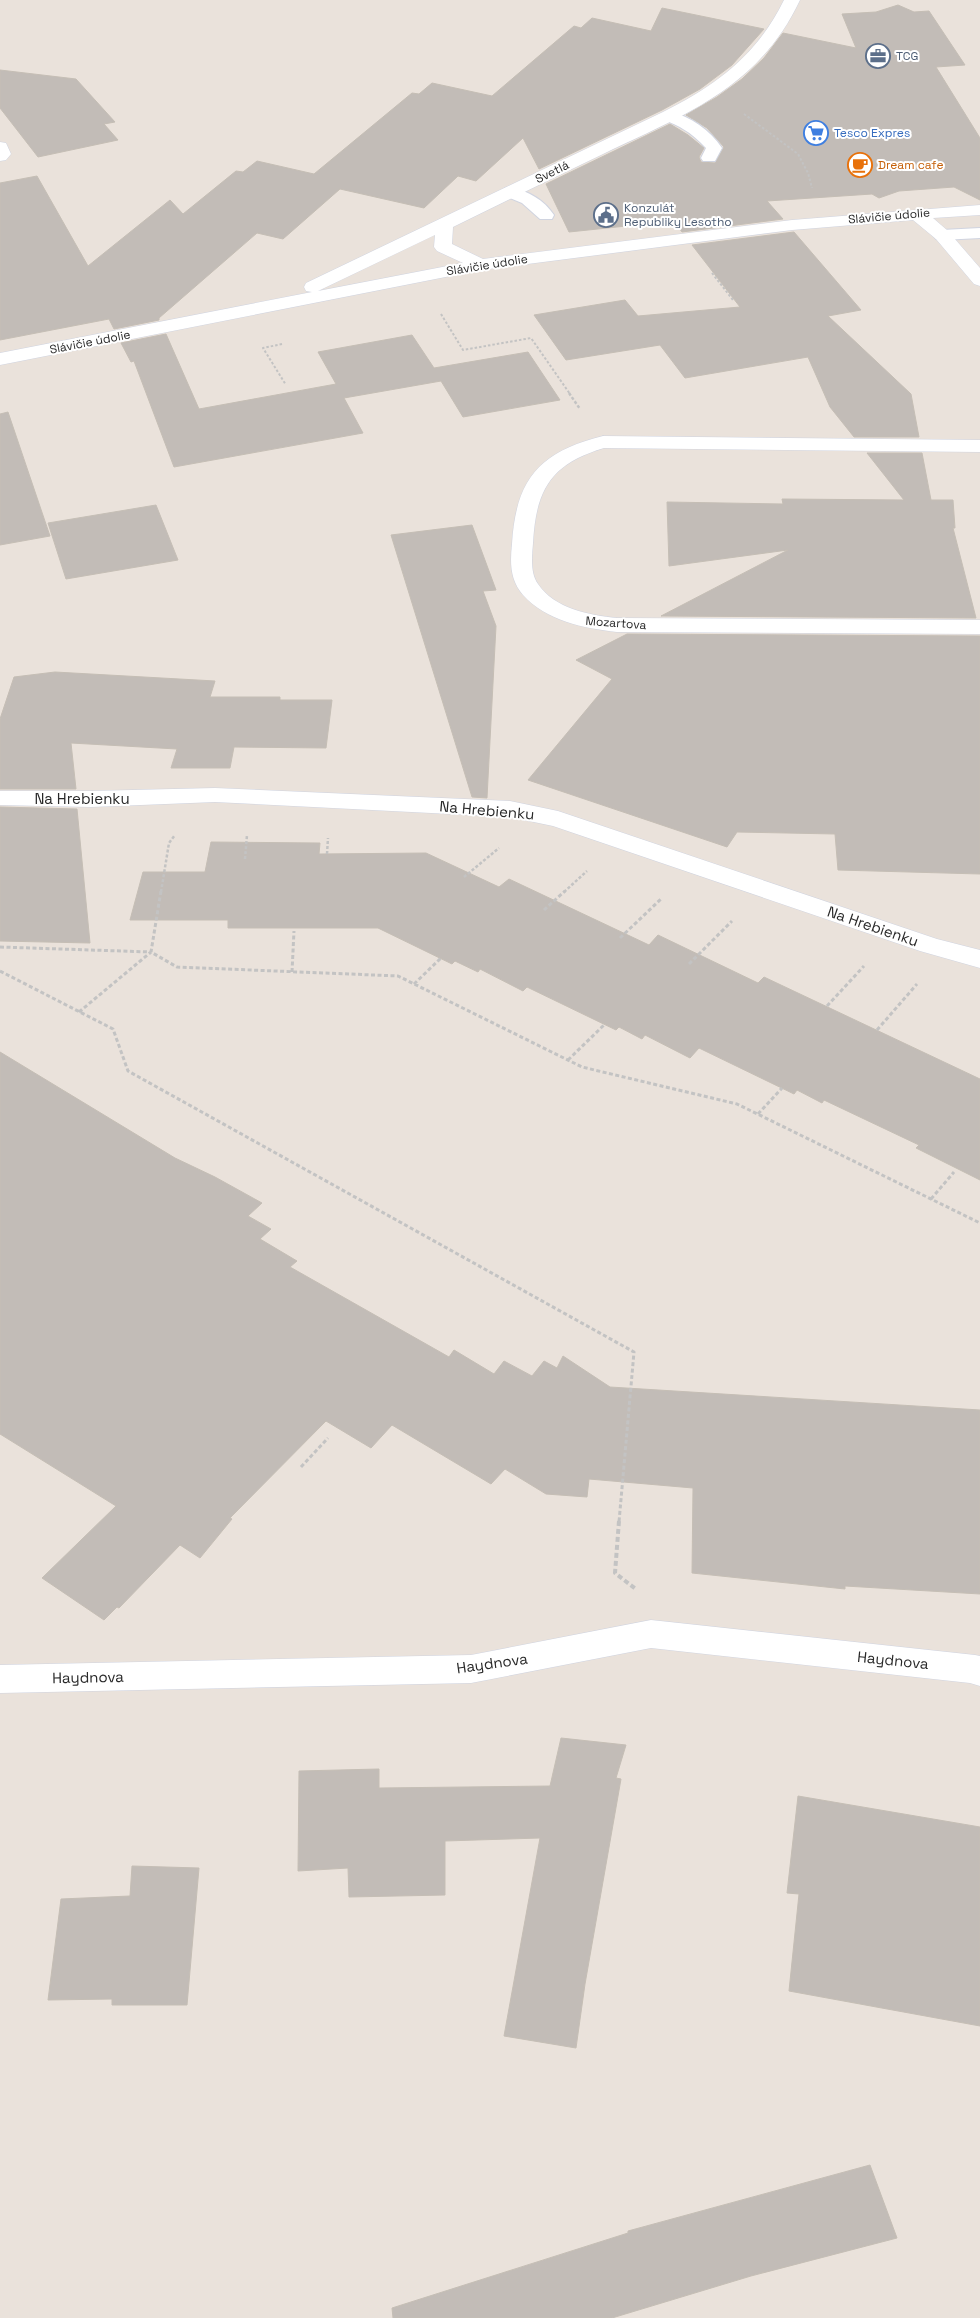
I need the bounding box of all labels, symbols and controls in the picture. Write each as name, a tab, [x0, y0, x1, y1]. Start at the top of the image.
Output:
office icon: TCG	[865, 43, 891, 69]
place label: TCG	[896, 48, 918, 64]
supermarket icon: Tesco Expres	[803, 120, 829, 146]
place label: Tesco Expres	[834, 125, 910, 141]
cafe icon: Dream cafe	[847, 152, 873, 178]
street label: Svetlá	[532, 157, 572, 187]
place label: Dream cafe	[878, 157, 944, 173]
place label: Konzulát Republiky Lesotho	[624, 200, 732, 230]
public building icon: Konzulát Republiky Lesotho	[593, 202, 619, 228]
street label: Slávičie údolie	[847, 204, 931, 228]
street label: Slávičie údolie	[445, 251, 529, 279]
street label: Slávičie údolie	[48, 326, 132, 358]
street label: Mozartova	[585, 613, 647, 633]
street label: Na Hrebienku	[34, 789, 130, 808]
street label: Na Hrebienku	[439, 796, 535, 824]
street label: Na Hrebienku	[825, 902, 921, 950]
street label: Haydnova	[856, 1647, 930, 1673]
street label: Haydnova	[455, 1649, 529, 1677]
street label: Haydnova	[52, 1667, 124, 1687]

